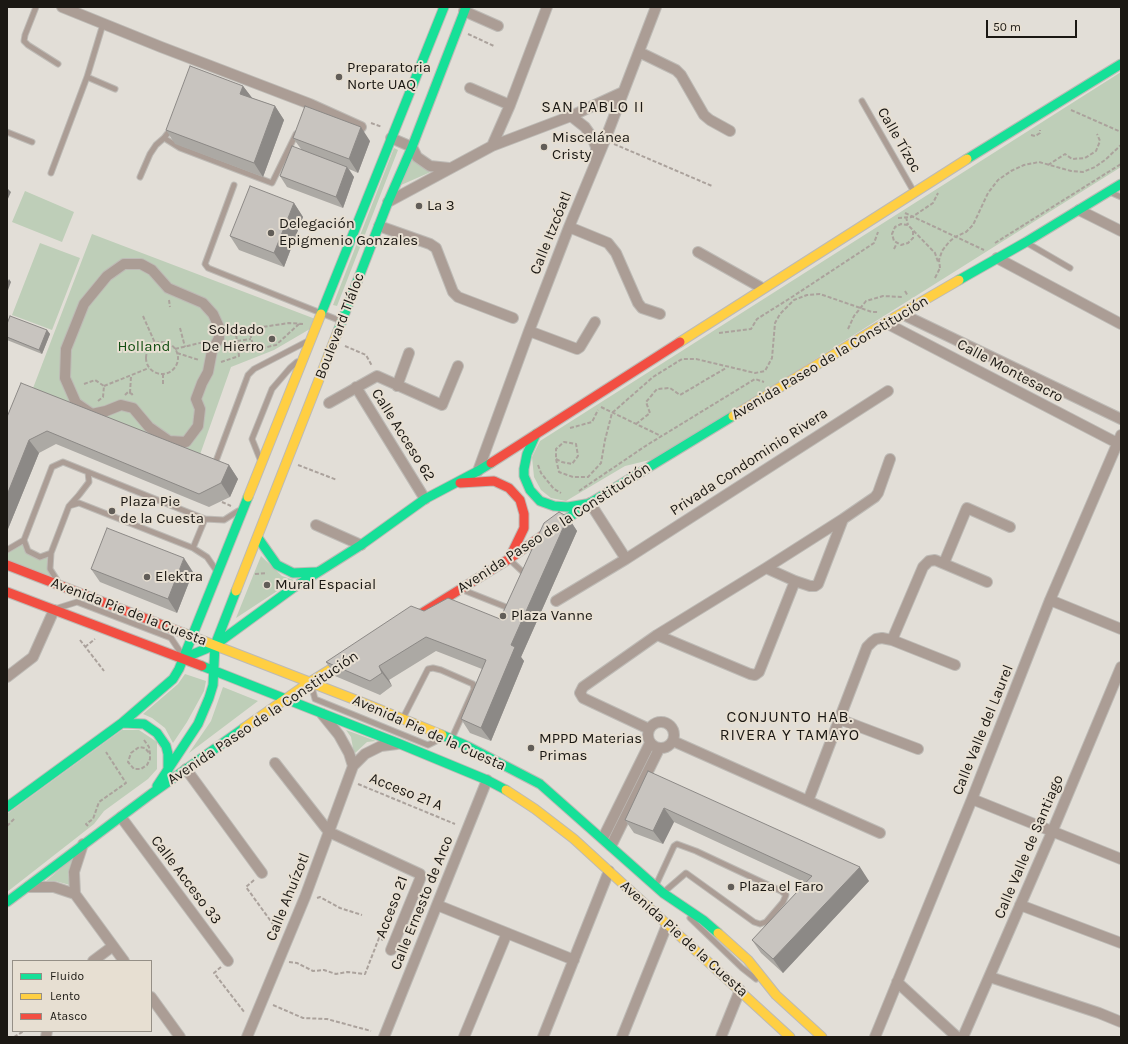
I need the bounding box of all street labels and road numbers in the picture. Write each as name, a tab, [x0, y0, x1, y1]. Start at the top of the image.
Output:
street label: Calle Tízoc	[873, 104, 925, 176]
street label: Calle Itzcóatl	[526, 189, 576, 277]
street label: Boulevard Tláloc	[311, 270, 369, 382]
street label: Avenida Paseo de la Constitución	[728, 292, 932, 424]
street label: Calle Montesacro	[954, 335, 1066, 407]
street label: Calle Acceso 62	[367, 385, 439, 485]
street label: Privada Condominio Rivera	[667, 404, 831, 520]
street label: Avenida Paseo de la Constitución	[454, 459, 654, 597]
street label: Avenida Pie de la Cuesta	[48, 574, 210, 650]
street label: Avenida Paseo de la Constitución	[164, 647, 362, 789]
street label: Calle Valle del Laurel	[949, 662, 1017, 798]
street label: Avenida Pie de la Cuesta	[350, 691, 508, 775]
street label: Acceso 21 A	[367, 769, 445, 815]
street label: Calle Valle de Santiago	[991, 772, 1067, 922]
street label: Calle Acceso 33	[147, 832, 225, 928]
street label: Calle Ernesto de Arco	[387, 833, 457, 973]
street label: Calle Ahuízotl	[262, 850, 314, 944]
street label: Acceso 21	[372, 873, 412, 941]
street label: Avenida Pie de la Cuesta	[616, 877, 752, 1001]

